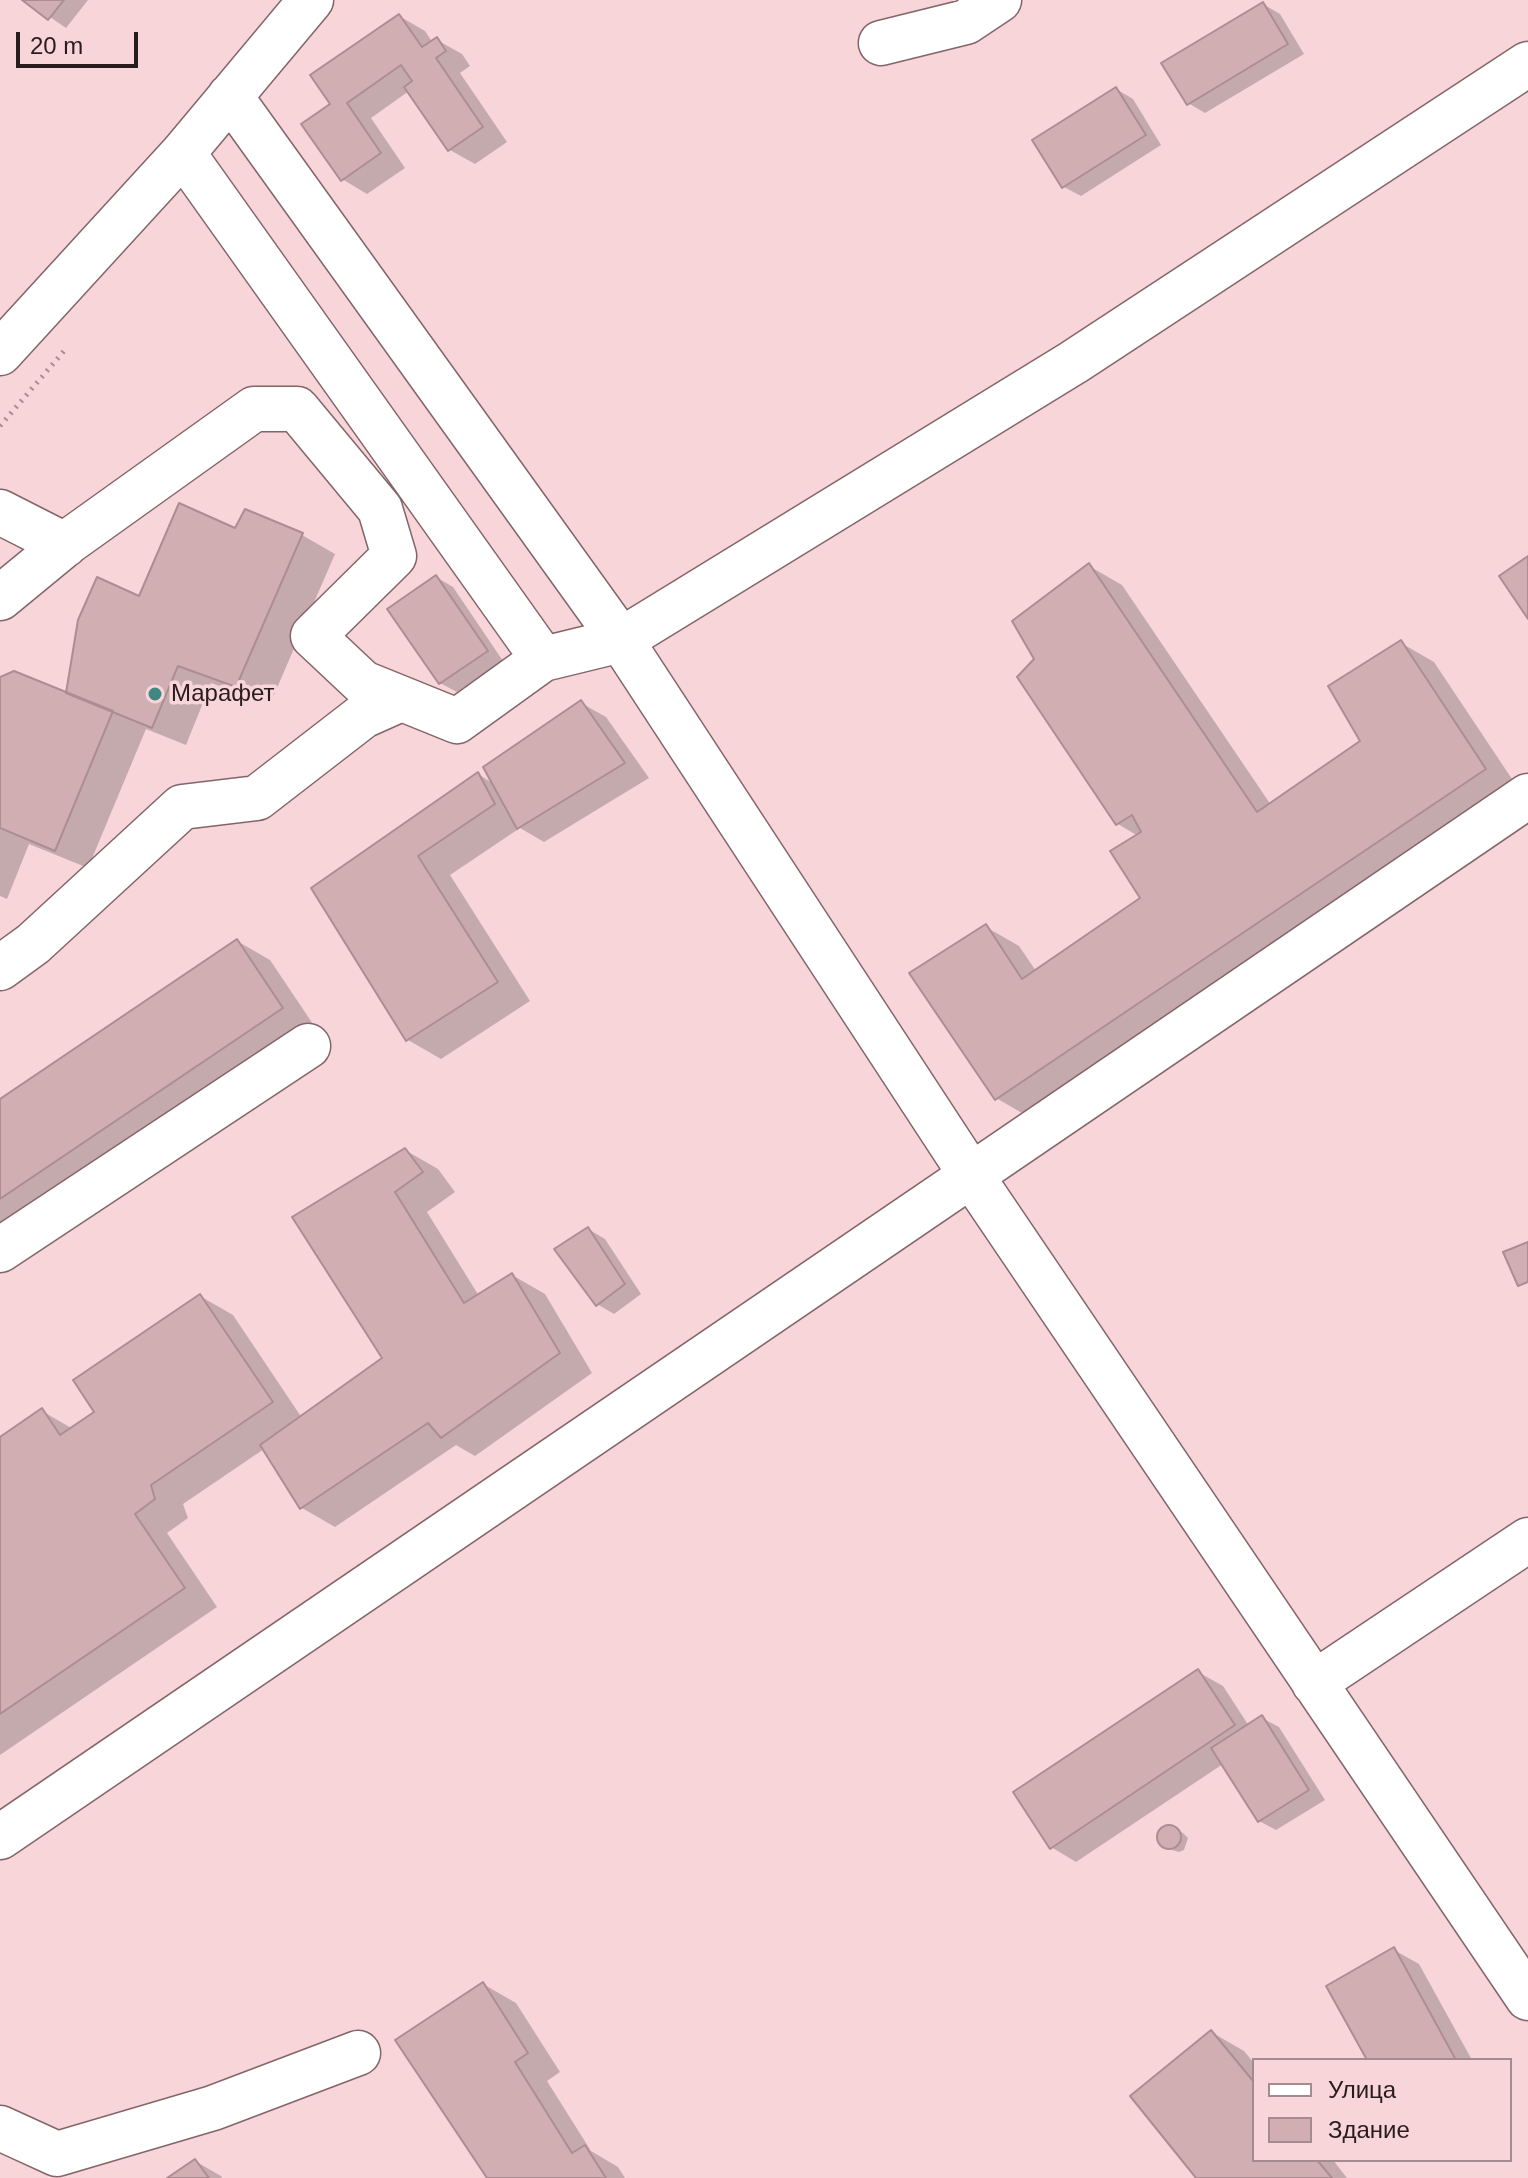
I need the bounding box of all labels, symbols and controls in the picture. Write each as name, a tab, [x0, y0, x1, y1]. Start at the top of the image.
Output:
scale bar	[20, 16, 142, 66]
text: 20 m	[30, 32, 83, 59]
place label: Марафет	[171, 680, 275, 708]
marker: Марафет	[146, 685, 164, 703]
legend	[1252, 2058, 1512, 2162]
text: Улица	[1328, 2076, 1396, 2103]
text: Здание	[1328, 2116, 1410, 2143]

